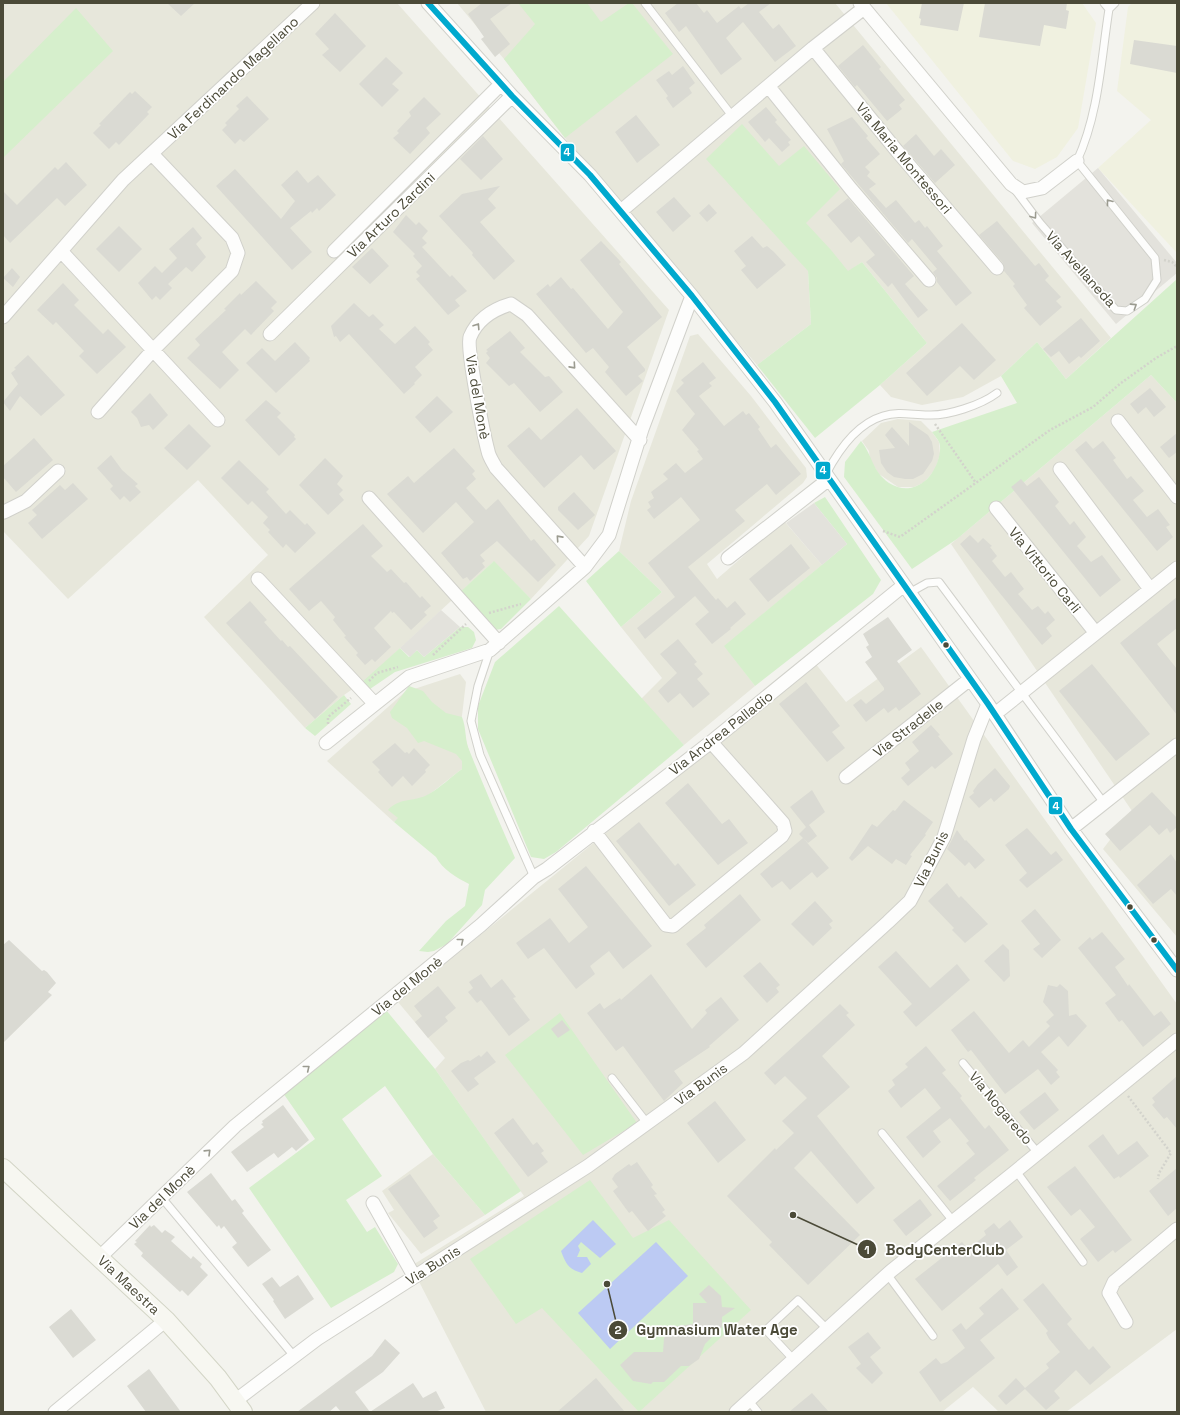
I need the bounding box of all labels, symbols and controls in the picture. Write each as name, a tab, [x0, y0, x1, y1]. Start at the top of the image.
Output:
street label: Via Ferdinando Magellano	[164, 12, 302, 144]
street label: Via Maria Montessori	[852, 99, 956, 217]
line badge: 4	[560, 143, 575, 162]
text: 4	[564, 145, 571, 159]
street label: Via Arturo Zardini	[343, 168, 439, 262]
one-way arrow	[1107, 200, 1114, 207]
one-way arrow	[1029, 211, 1036, 218]
street label: Via Avellaneda	[1042, 227, 1120, 311]
one-way arrow	[1130, 304, 1137, 311]
one-way arrow	[473, 323, 480, 330]
street label: Via del Monè	[462, 353, 494, 441]
one-way arrow	[569, 361, 576, 369]
line badge: 4	[815, 461, 831, 480]
text: 4	[820, 463, 827, 477]
street label: Via Vittorio Carli	[1005, 523, 1085, 617]
one-way arrow	[556, 535, 564, 543]
unlabelled marker	[941, 640, 951, 650]
street label: Via Andrea Palladio	[665, 687, 777, 779]
street label: Via Stradelle	[869, 695, 947, 761]
line badge: 4	[1048, 796, 1063, 815]
text: 4	[1053, 799, 1060, 813]
street label: Via Bunis	[910, 828, 952, 890]
unlabelled marker	[1125, 902, 1135, 912]
unlabelled marker	[1149, 935, 1159, 945]
one-way arrow	[457, 938, 464, 945]
street label: Via del Monè	[368, 952, 446, 1020]
street label: Via Bunis	[671, 1059, 731, 1109]
one-way arrow	[302, 1065, 309, 1072]
street label: Via Nogaredo	[965, 1068, 1037, 1148]
one-way arrow	[203, 1149, 211, 1157]
street label: Via del Monè	[125, 1161, 199, 1233]
callout: BodyCenterClub	[857, 1236, 1012, 1263]
text: BodyCenterClub	[886, 1240, 1004, 1259]
street label: Via Bunis	[402, 1241, 464, 1289]
text: 1	[864, 1242, 870, 1258]
street label: Via Maestra	[94, 1252, 164, 1318]
callout: Gymnasium Water Age	[608, 1316, 806, 1343]
text: Gymnasium Water Age	[636, 1320, 798, 1339]
text: 2	[614, 1322, 622, 1338]

